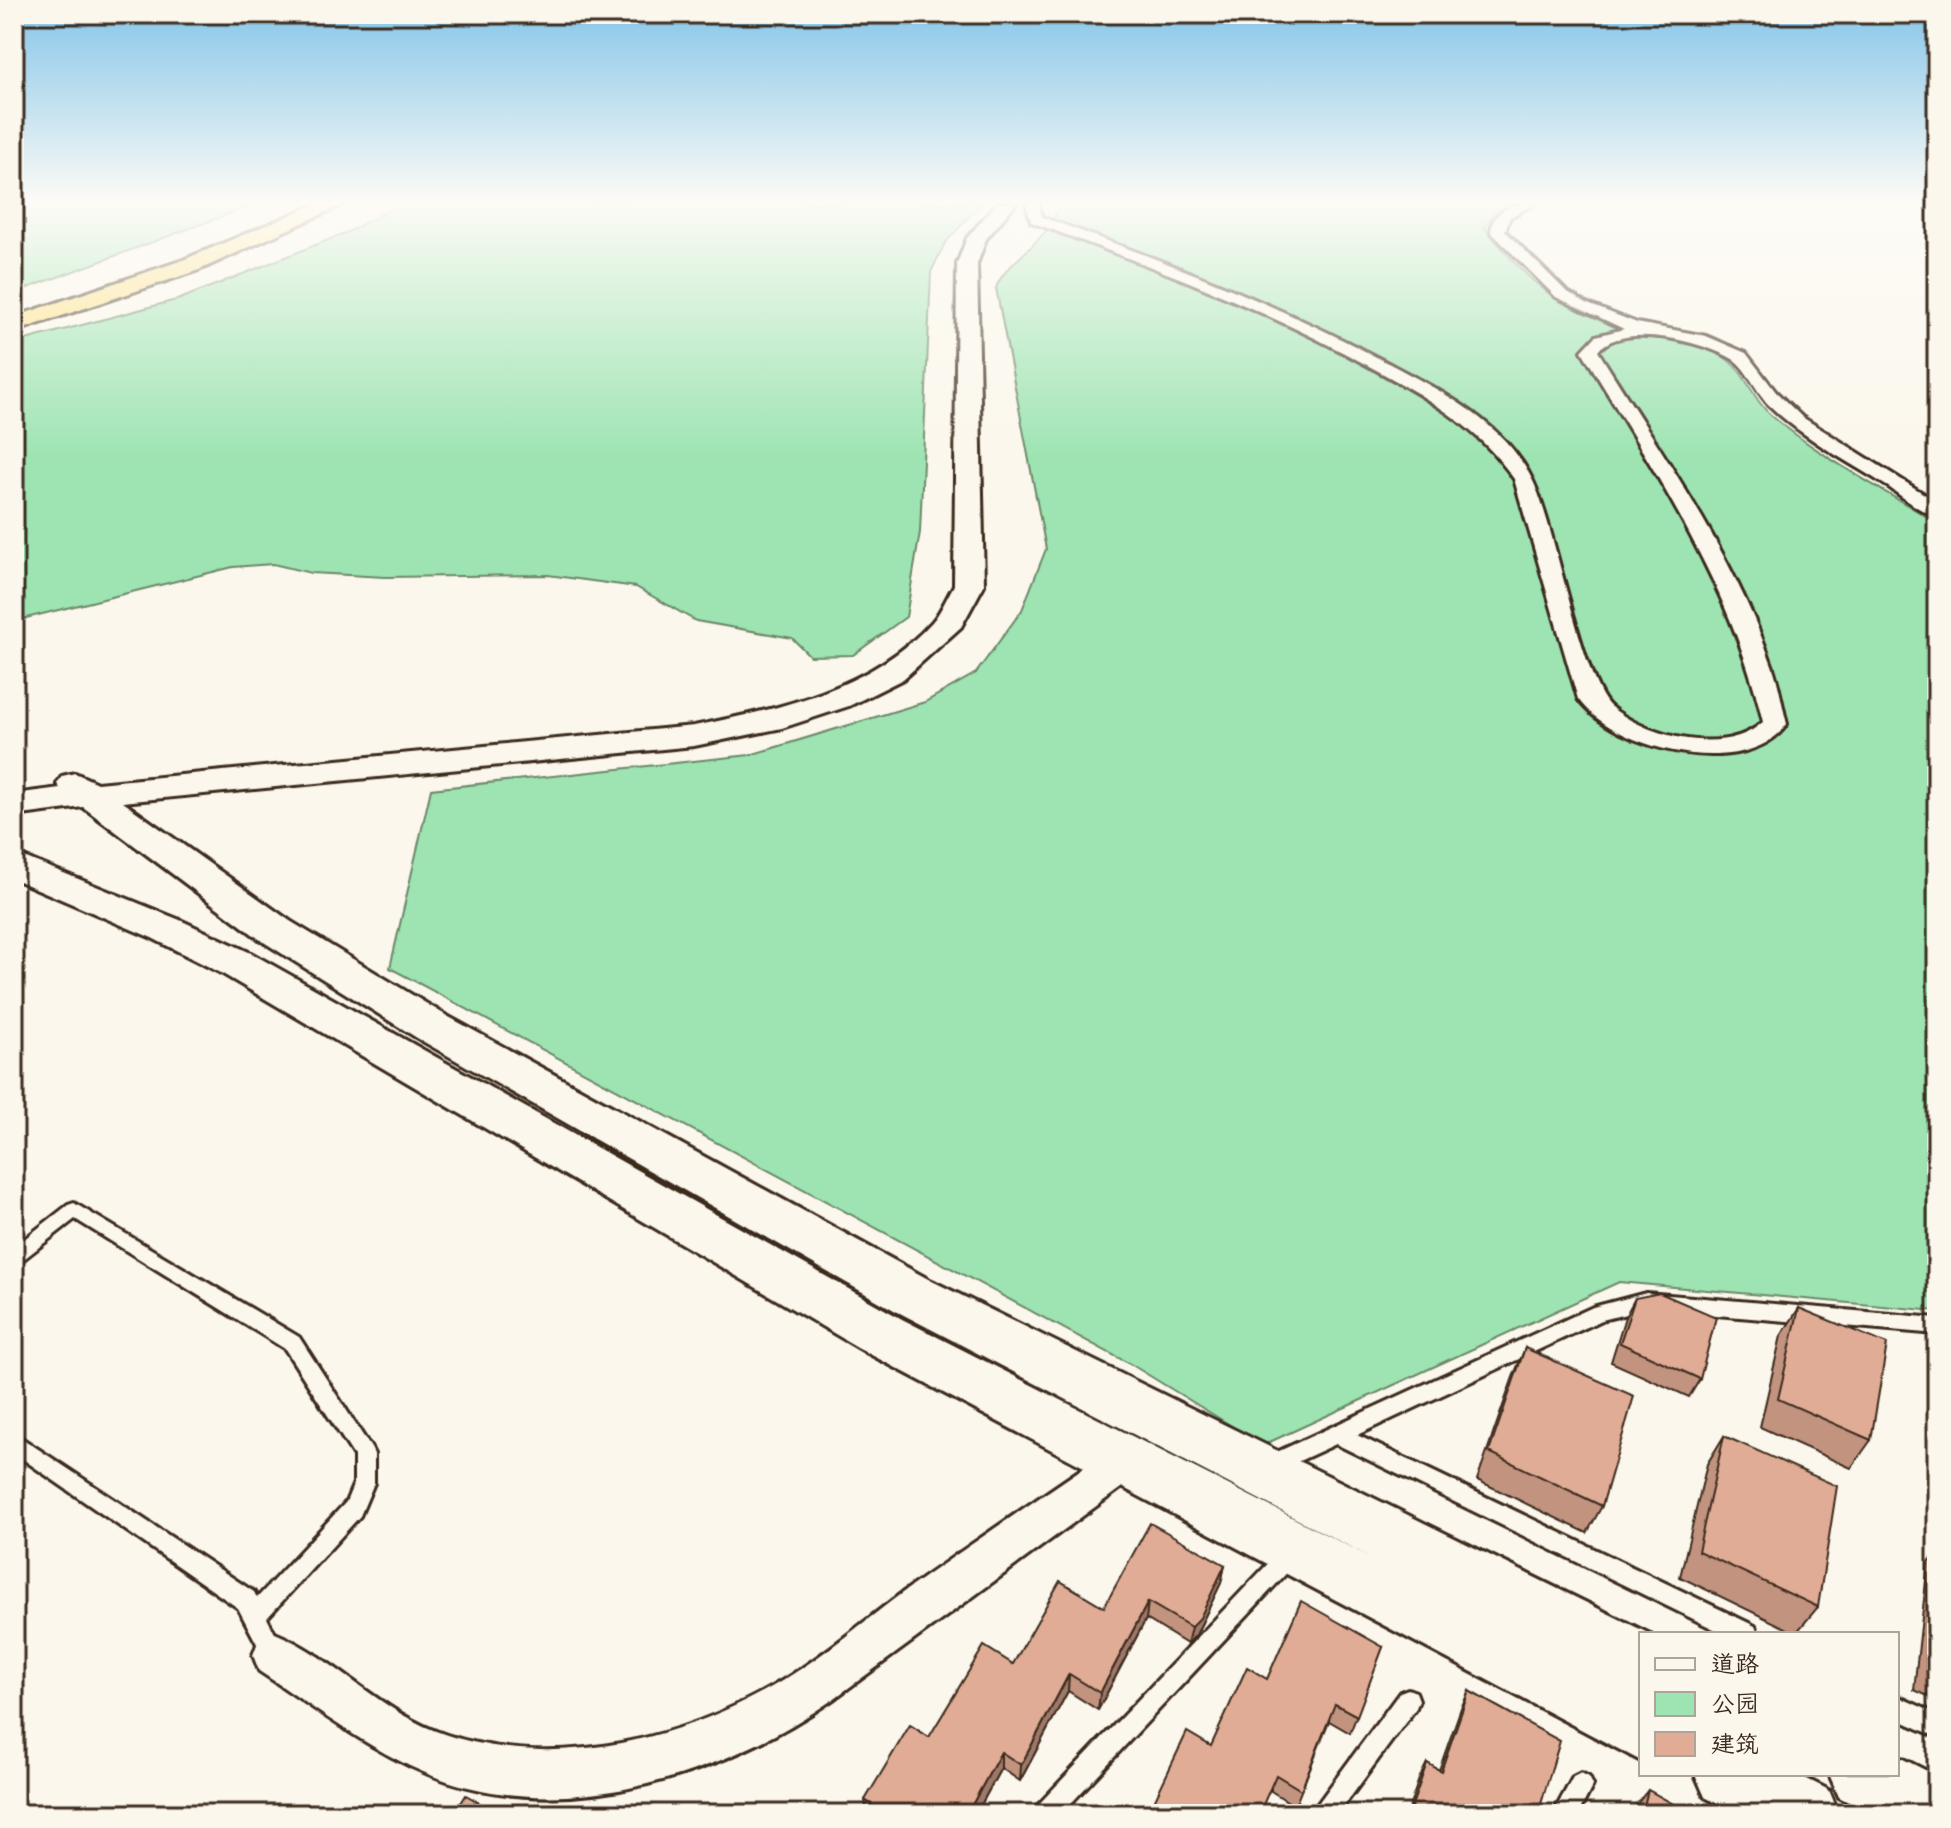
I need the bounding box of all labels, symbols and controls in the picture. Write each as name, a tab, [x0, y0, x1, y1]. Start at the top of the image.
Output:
legend	[1639, 1632, 1899, 1776]
text: 道路	[1711, 1650, 1759, 1684]
text: 公园	[1711, 1690, 1759, 1724]
text: 建筑	[1711, 1730, 1759, 1764]

